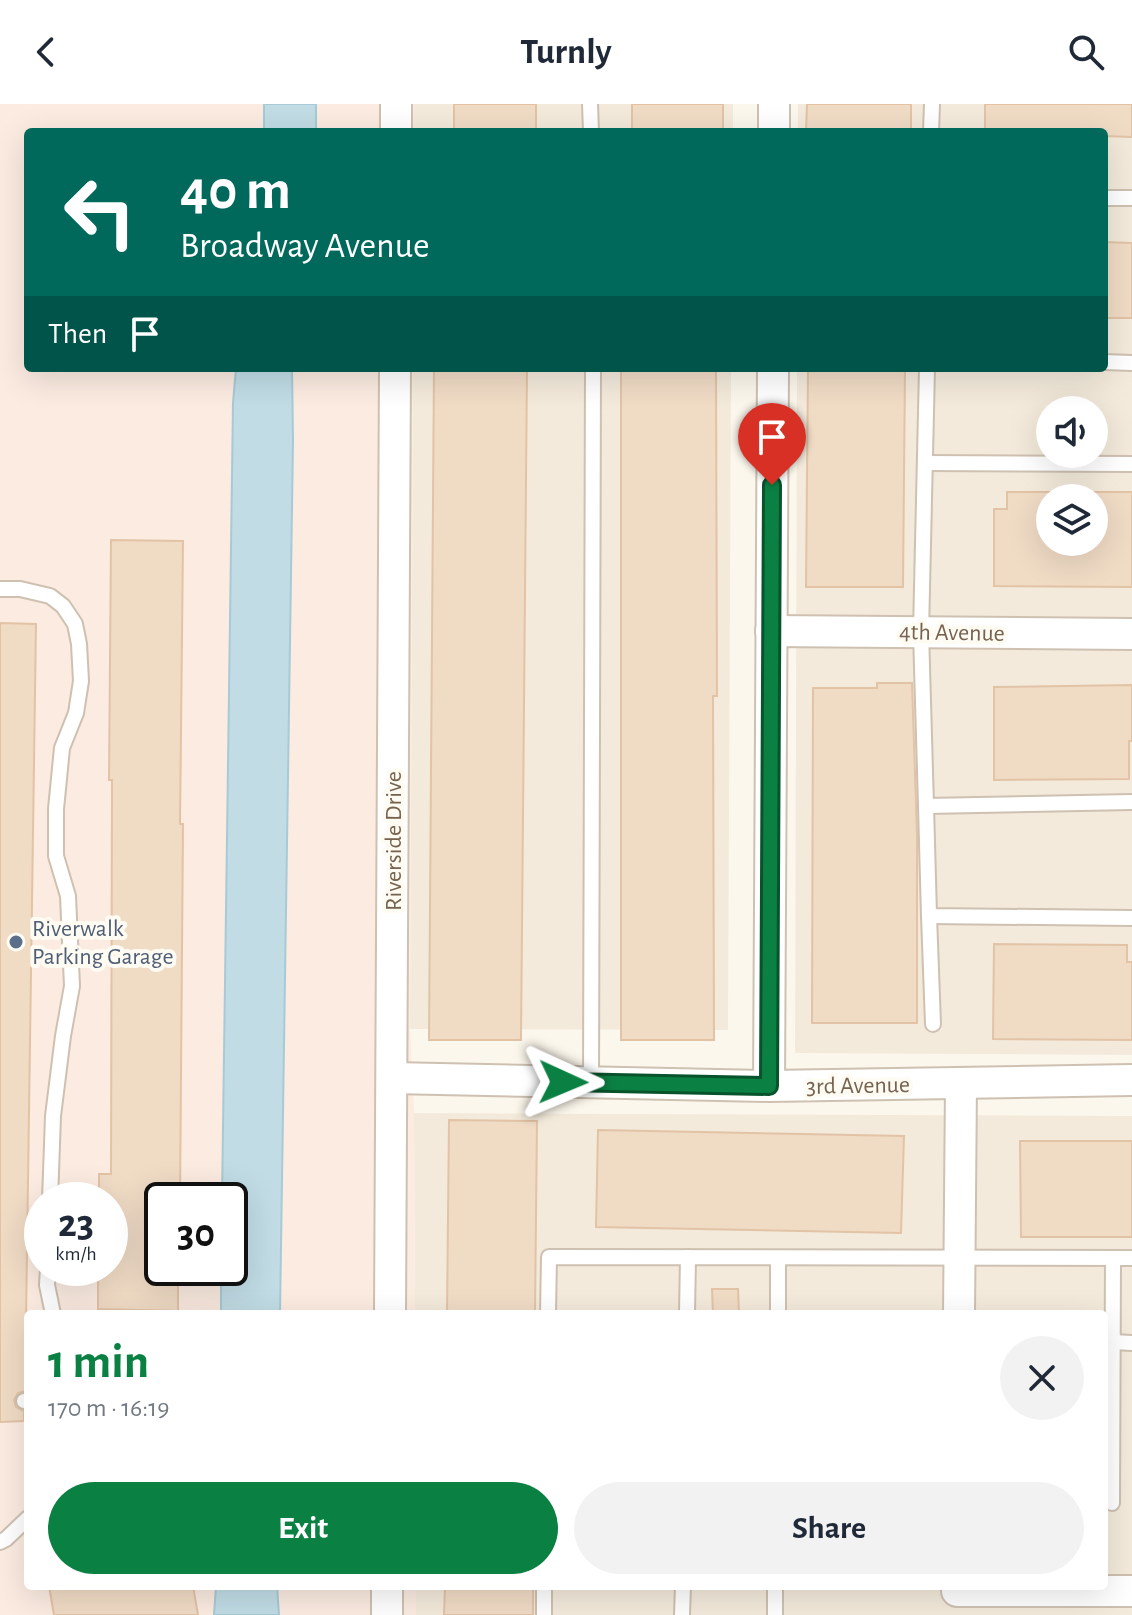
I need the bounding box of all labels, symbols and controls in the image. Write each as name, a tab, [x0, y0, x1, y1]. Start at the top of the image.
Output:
icon: back	[24, 30, 68, 74]
icon: search	[1064, 30, 1108, 74]
text: Turnly	[520, 34, 612, 70]
icon: left	[48, 160, 152, 264]
text: 40 m	[180, 163, 291, 219]
text: Broadway Avenue	[180, 228, 430, 264]
icon: arrive	[123, 312, 167, 356]
text: Then	[48, 319, 107, 349]
map controls	[1036, 396, 1108, 556]
button: sound	[1036, 396, 1108, 468]
pin	[738, 403, 806, 485]
icon: arrive	[750, 415, 794, 459]
button: layers	[1036, 484, 1108, 556]
street label: 4th Avenue	[899, 620, 1005, 646]
street label: Riverside Drive	[382, 771, 406, 911]
place label: Riverwalk Parking Garage	[32, 917, 174, 969]
marker: Riverwalk Parking Garage	[7, 933, 25, 951]
position arrow	[521, 1040, 605, 1124]
street label: 3rd Avenue	[806, 1073, 910, 1099]
speed limit sign: 30	[144, 1182, 248, 1286]
text: 23	[58, 1204, 94, 1244]
text: km/h	[55, 1244, 97, 1264]
button: close	[1000, 1336, 1084, 1420]
text: 1 min	[48, 1339, 149, 1387]
text: 170 m · 16:19	[48, 1395, 169, 1421]
button: Exit	[48, 1482, 558, 1574]
button: Share	[574, 1482, 1084, 1574]

